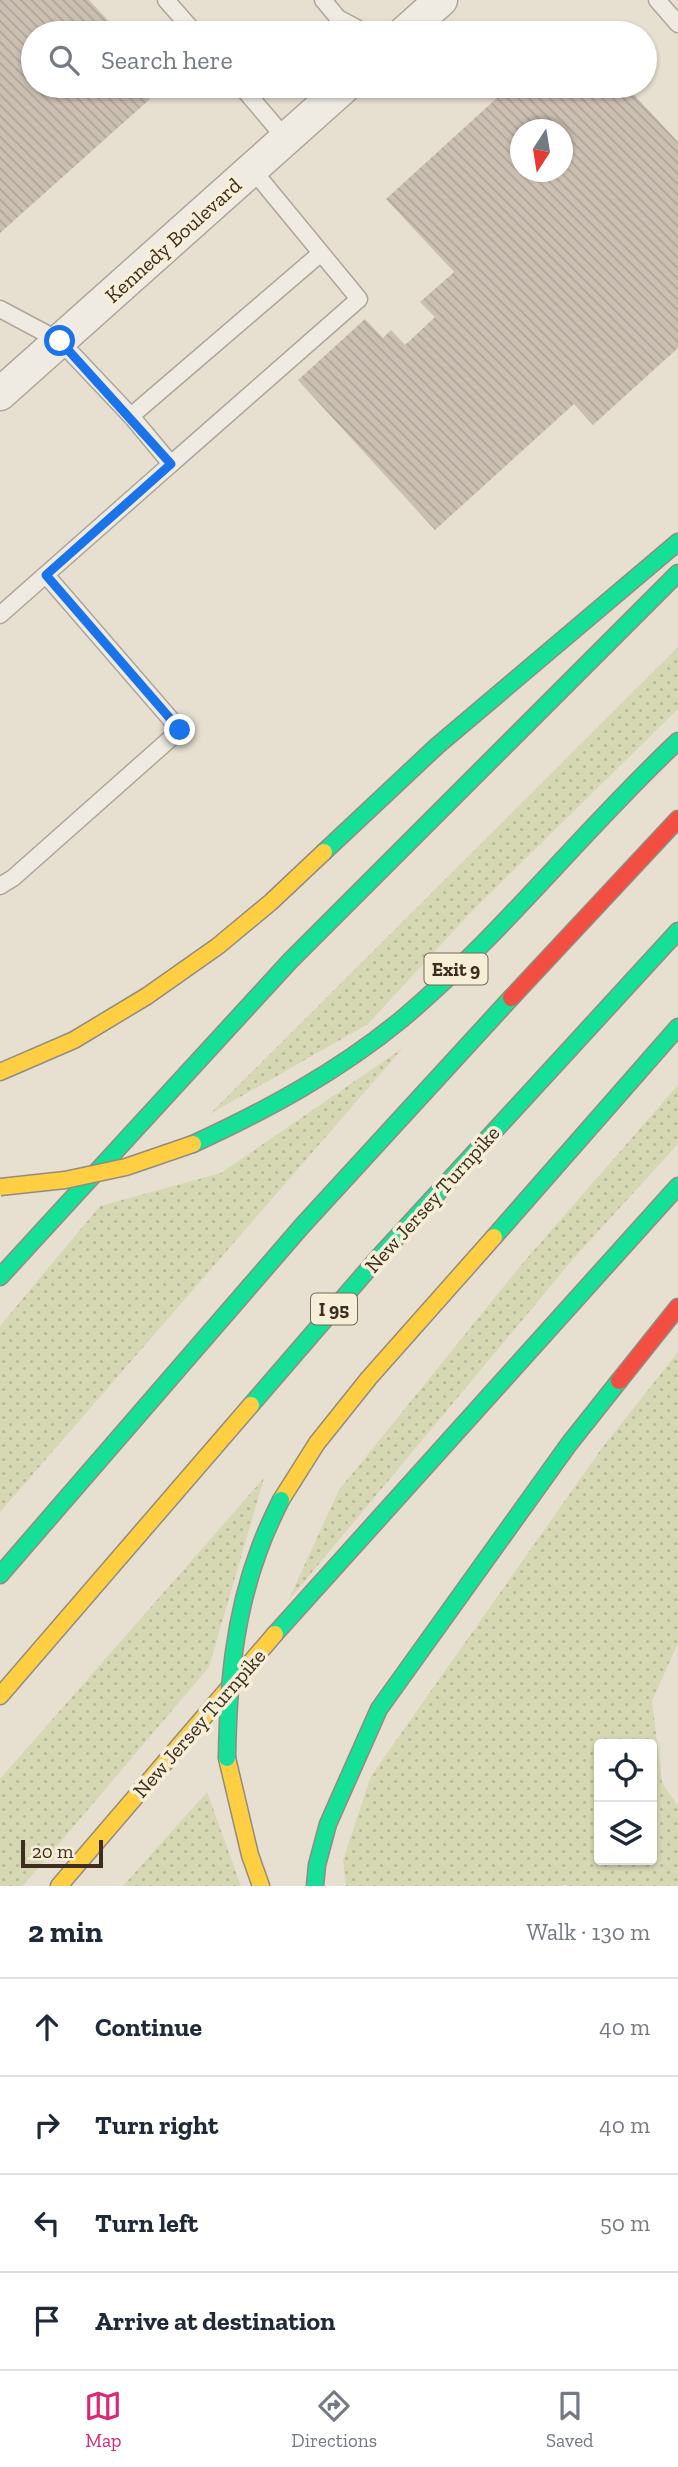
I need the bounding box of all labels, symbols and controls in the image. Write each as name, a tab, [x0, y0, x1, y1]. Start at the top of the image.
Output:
search box	[21, 21, 657, 98]
icon: search	[45, 41, 83, 79]
text: Search here	[101, 44, 233, 76]
north arrow	[510, 119, 573, 182]
street label: Kennedy Boulevard	[100, 172, 247, 308]
route start	[44, 325, 75, 356]
route end	[164, 714, 195, 745]
road number: Exit 9	[424, 953, 488, 984]
street label: New Jersey Turnpike	[359, 1120, 505, 1278]
road number: I 95	[311, 1294, 357, 1324]
street label: New Jersey Turnpike	[127, 1643, 271, 1803]
map controls	[594, 1739, 657, 1865]
button: locate	[594, 1739, 657, 1802]
button: layers	[594, 1802, 657, 1865]
scale bar	[21, 1837, 103, 1869]
text: 20 m	[32, 1840, 73, 1863]
text: 2 min	[28, 1914, 103, 1950]
text: Walk · 130 m	[526, 1918, 650, 1946]
icon: ahead	[28, 2008, 66, 2046]
text: Continue	[95, 2011, 202, 2043]
text: 40 m	[599, 2013, 650, 2041]
icon: right	[28, 2106, 66, 2144]
text: Turn right	[95, 2109, 218, 2141]
text: 40 m	[599, 2111, 650, 2139]
icon: left	[28, 2204, 66, 2242]
text: Turn left	[95, 2207, 198, 2239]
text: 50 m	[600, 2209, 650, 2237]
icon: arrive	[28, 2302, 66, 2340]
text: Arrive at destination	[95, 2305, 335, 2337]
tab: Map	[84, 2387, 122, 2452]
tab: Directions	[291, 2387, 377, 2452]
tab: Saved	[546, 2387, 594, 2452]

